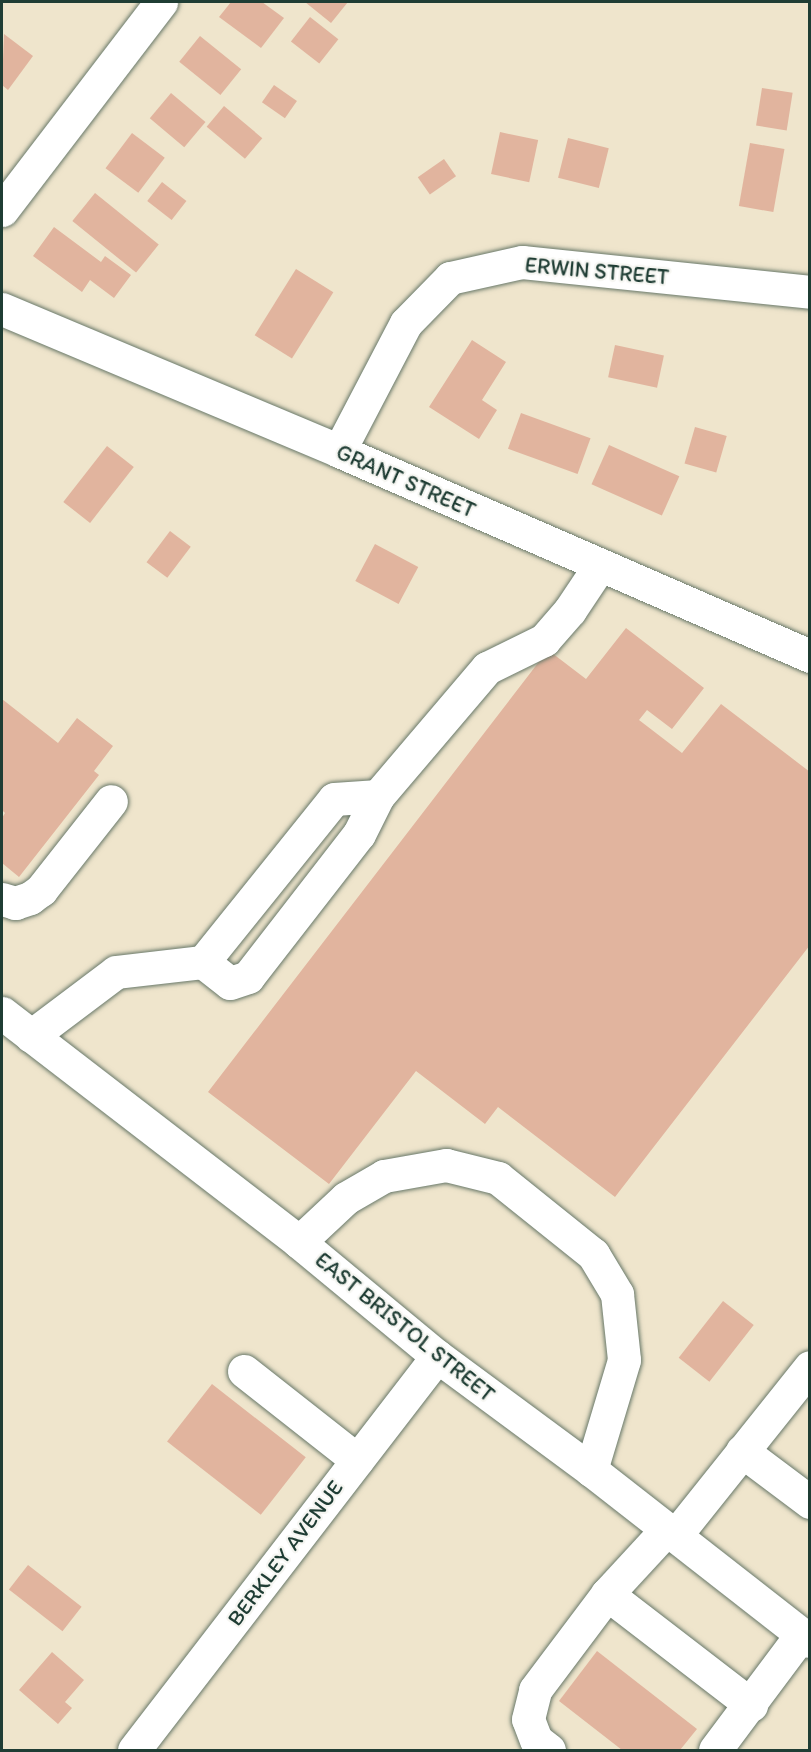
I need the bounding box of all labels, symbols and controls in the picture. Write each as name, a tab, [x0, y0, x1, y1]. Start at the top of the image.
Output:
street label: ERWIN STREET	[524, 252, 670, 290]
street label: GRANT STREET	[332, 438, 480, 524]
street label: EAST BRISTOL STREET	[310, 1246, 500, 1408]
street label: BERKLEY AVENUE	[222, 1475, 348, 1631]

